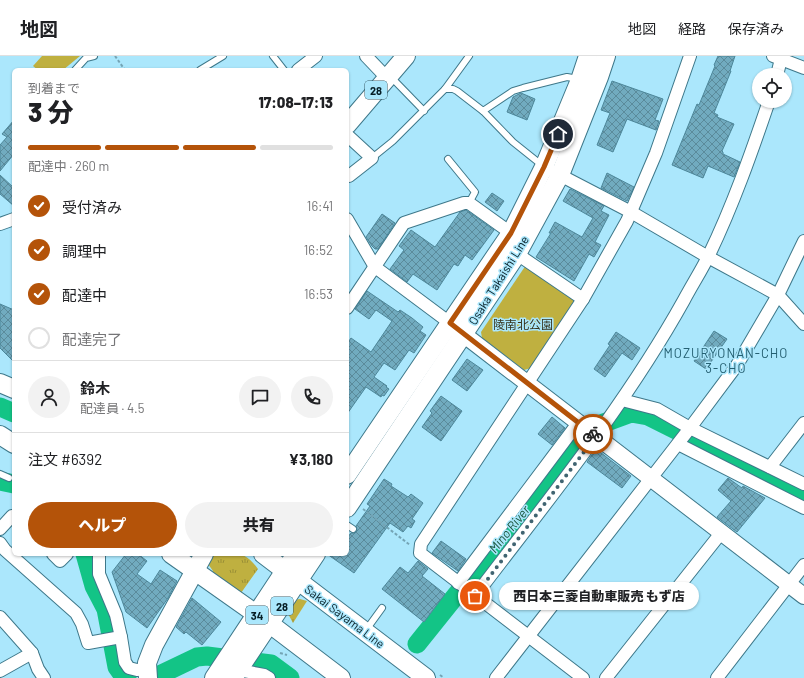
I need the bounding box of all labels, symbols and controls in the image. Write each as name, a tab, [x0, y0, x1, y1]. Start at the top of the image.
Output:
text: 地図	[20, 17, 58, 40]
text: 地図	[628, 20, 656, 37]
text: 経路	[678, 20, 706, 37]
text: 保存済み	[728, 20, 784, 37]
map controls	[752, 68, 792, 108]
button: locate	[752, 68, 792, 108]
text: 到着まで	[28, 80, 80, 96]
road number: 28	[365, 81, 387, 99]
text: 17:08–17:13	[258, 93, 333, 111]
text: 3 分	[28, 96, 73, 127]
pin	[541, 117, 575, 151]
icon: home	[547, 123, 569, 145]
text: 配達中 · 260 m	[28, 158, 109, 174]
icon: check	[28, 195, 50, 217]
text: 受付済み	[62, 198, 122, 216]
text: 16:41	[307, 198, 333, 214]
street label: Osaka Takaishi Line	[465, 233, 531, 327]
icon: check	[28, 239, 50, 261]
text: 調理中	[62, 242, 107, 260]
text: 16:52	[304, 242, 333, 258]
icon: check	[28, 283, 50, 305]
text: 配達中	[62, 286, 107, 304]
text: 16:53	[304, 286, 333, 302]
park label: 陵南北公園	[493, 317, 553, 331]
text: 配達完了	[62, 330, 122, 348]
district label: MOZURYONAN-CHO 3-CHO	[664, 345, 788, 376]
button: person	[28, 376, 70, 418]
button: chat	[239, 376, 281, 418]
button: phone	[291, 376, 333, 418]
text: 鈴木	[80, 379, 110, 397]
text: 配達員 · 4.5	[80, 400, 144, 416]
courier	[573, 414, 613, 454]
icon: bike	[582, 423, 604, 445]
text: 注文 #6392	[28, 450, 102, 468]
text: ¥3,180	[289, 450, 333, 468]
button: ヘルプ	[28, 502, 177, 548]
button: 共有	[185, 502, 333, 548]
water label: Mino River	[485, 502, 533, 556]
pin	[458, 579, 492, 613]
street label: Sakai Sayama Line	[302, 581, 388, 651]
callout: 西日本三菱自動車販売 もず店	[499, 582, 699, 610]
icon: bag	[464, 585, 486, 607]
text: 西日本三菱自動車販売 もず店	[513, 588, 685, 604]
road number: 28	[271, 597, 293, 615]
road number: 34	[246, 606, 268, 624]

